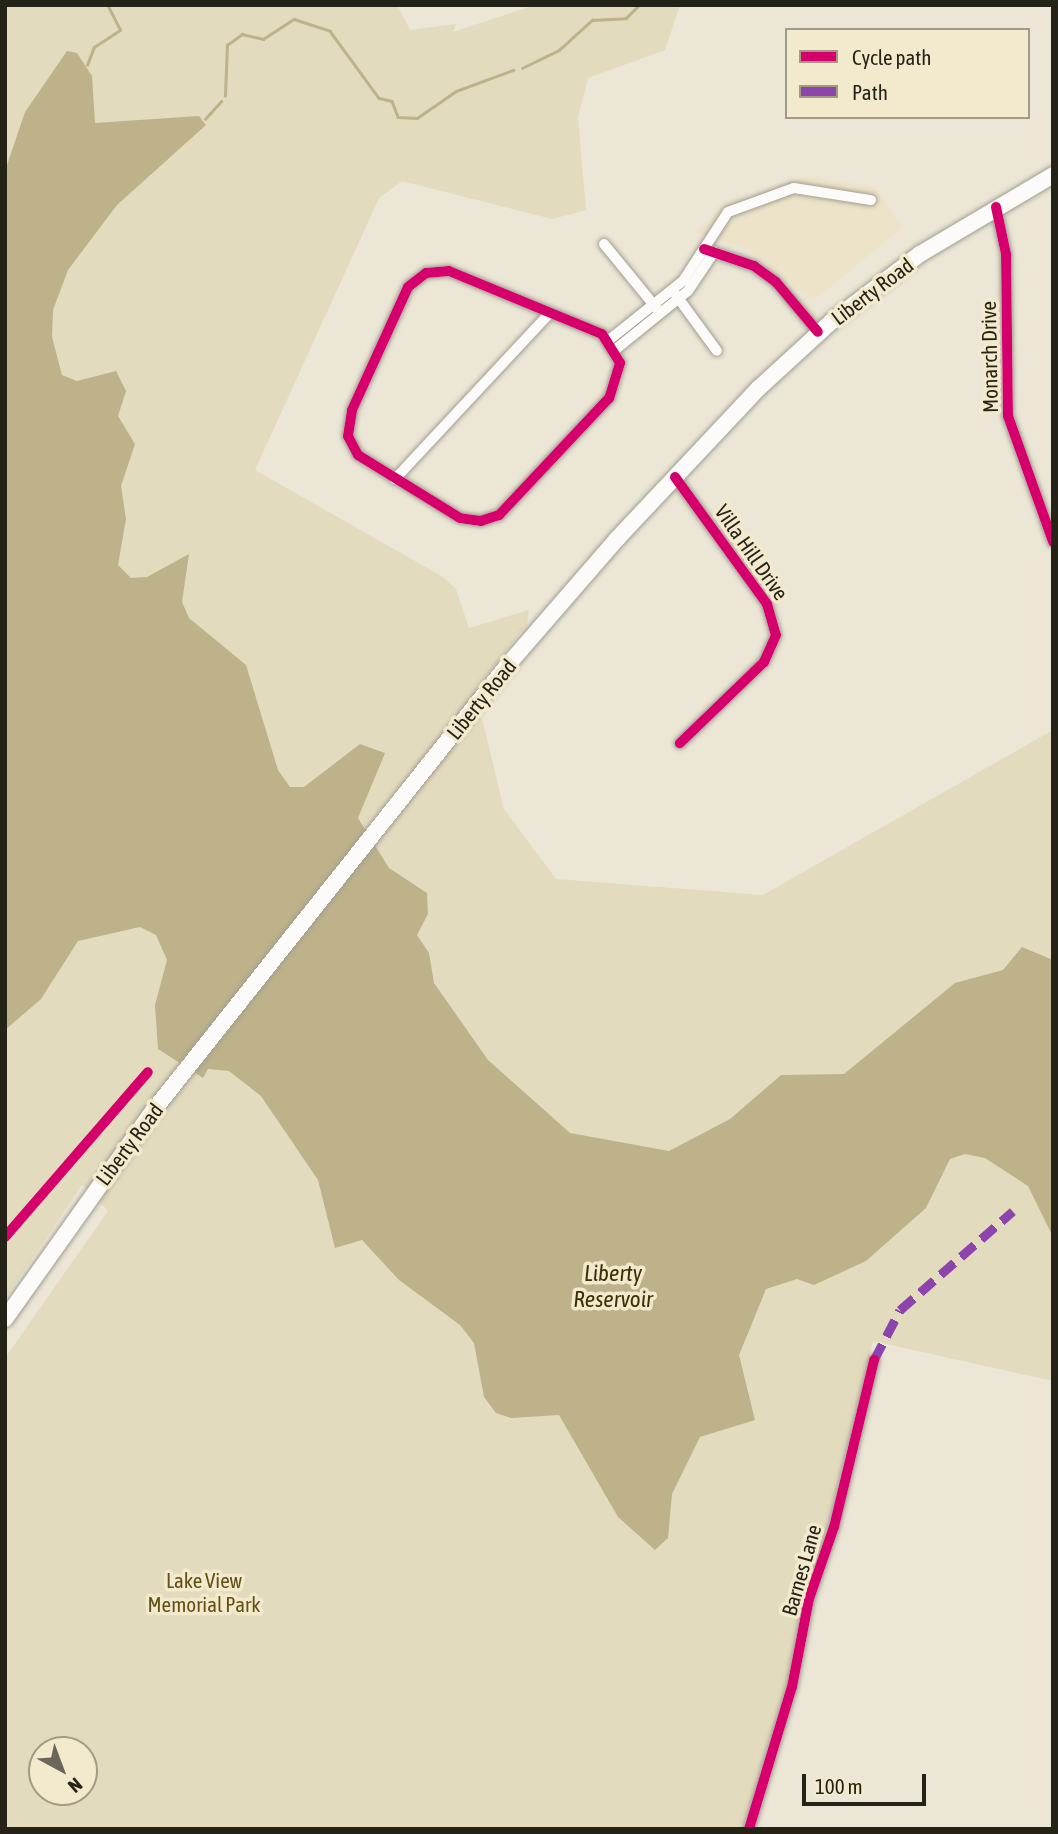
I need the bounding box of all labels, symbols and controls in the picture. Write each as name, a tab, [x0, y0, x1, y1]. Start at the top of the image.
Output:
legend	[785, 28, 1030, 119]
text: Cycle path	[852, 45, 931, 69]
text: Path	[852, 80, 888, 104]
street label: Liberty Road	[826, 252, 918, 330]
street label: Monarch Drive	[975, 301, 1003, 413]
street label: Villa Hill Drive	[710, 499, 794, 605]
street label: Liberty Road	[441, 654, 521, 744]
street label: Liberty Road	[90, 1098, 168, 1190]
water label: Liberty Reservoir	[573, 1259, 653, 1313]
street label: Barnes Lane	[776, 1522, 826, 1618]
park label: Lake View Memorial Park	[148, 1567, 260, 1617]
north arrow	[28, 1736, 98, 1806]
scale bar	[806, 1760, 930, 1804]
text: N	[64, 1773, 87, 1797]
text: 100 m	[815, 1774, 863, 1798]

